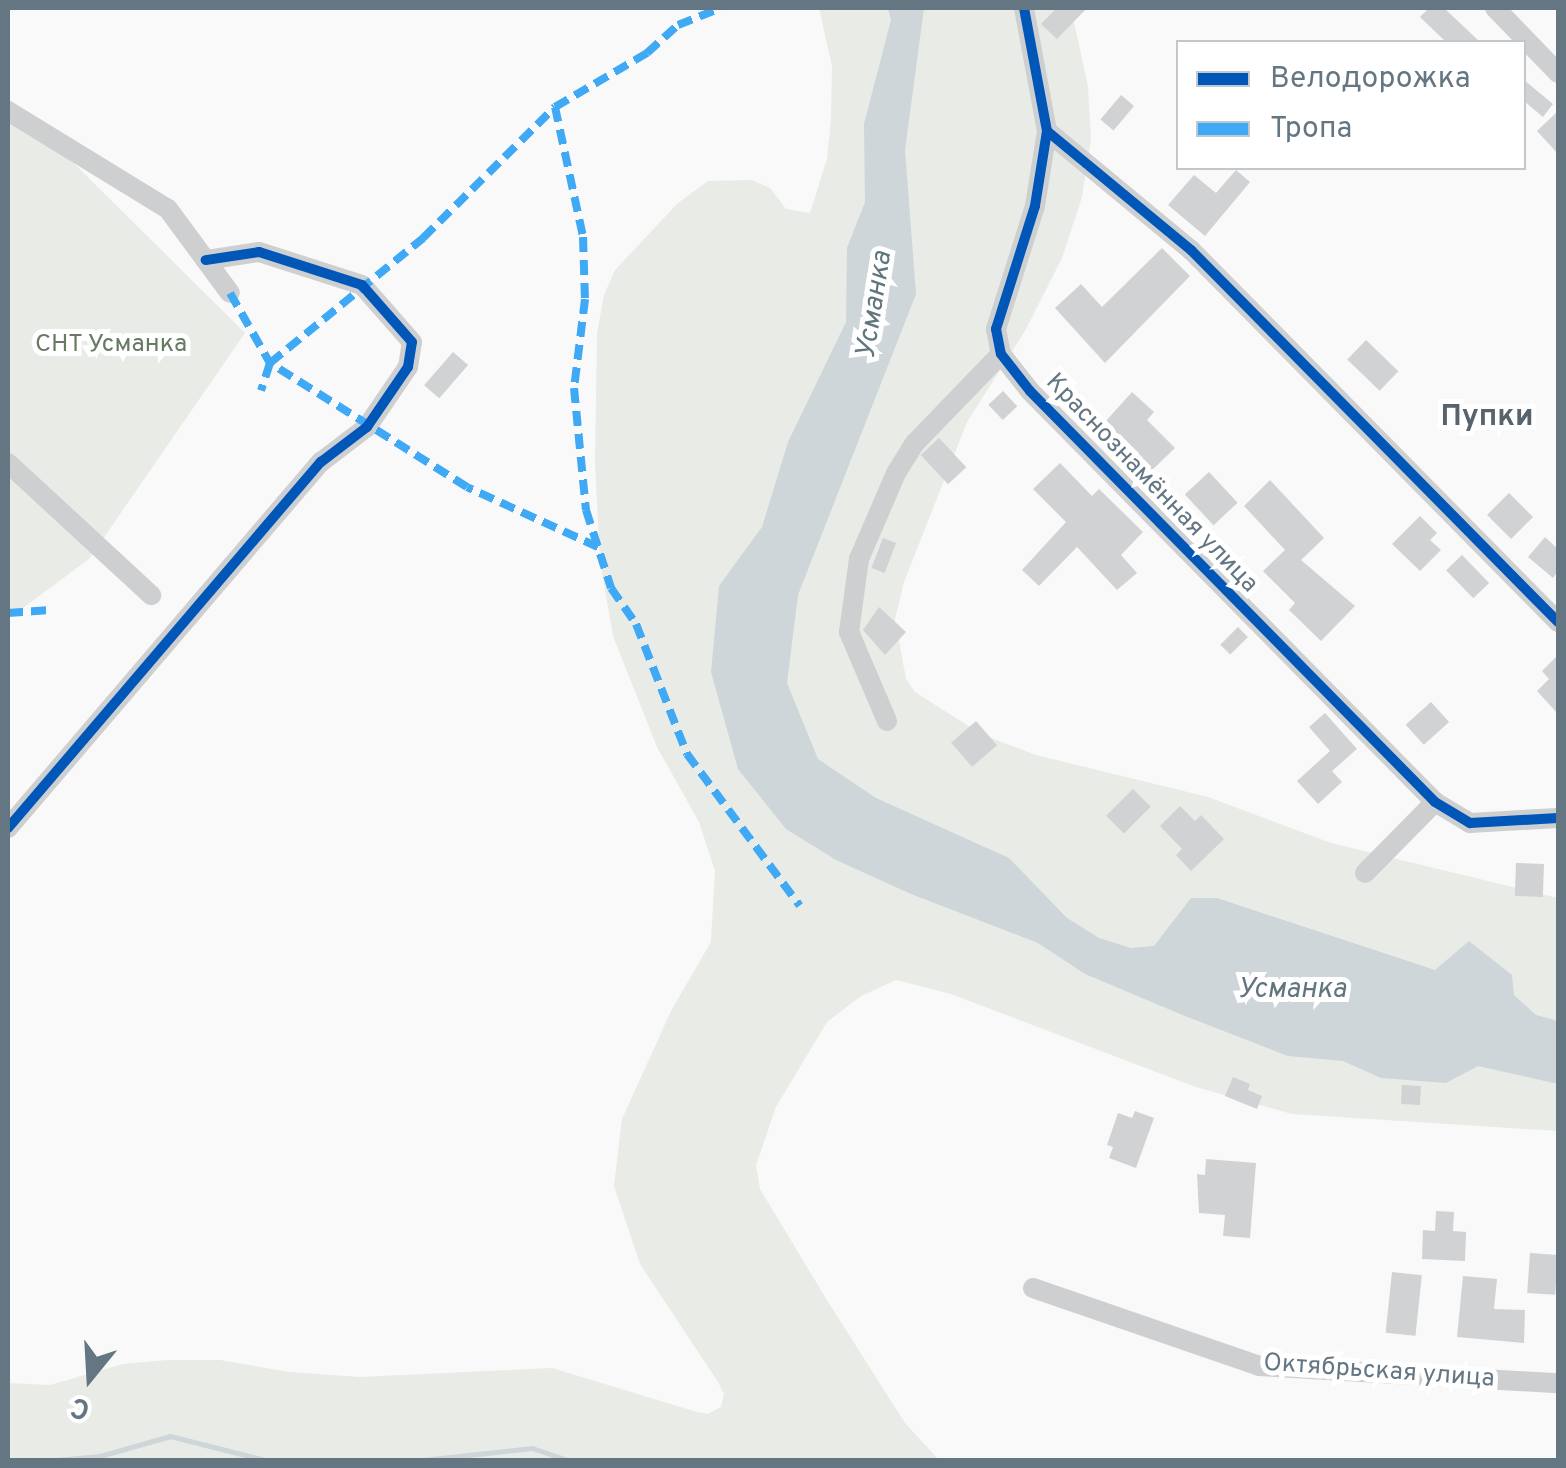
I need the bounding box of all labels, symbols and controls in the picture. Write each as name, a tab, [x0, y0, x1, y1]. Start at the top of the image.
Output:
legend	[1176, 40, 1526, 170]
text: Велодорожка	[1270, 61, 1471, 98]
text: Тропа	[1270, 111, 1352, 148]
water label: Усманка	[850, 249, 900, 361]
park label: СНТ Усманка	[34, 330, 188, 360]
street label: Краснознамённая улица	[1038, 368, 1264, 600]
district label: Пупки	[1440, 400, 1534, 436]
water label: Усманка	[1238, 973, 1346, 1007]
north arrow	[40, 1328, 140, 1428]
street label: Октябрьская улица	[1262, 1349, 1496, 1395]
text: С	[67, 1387, 95, 1426]

